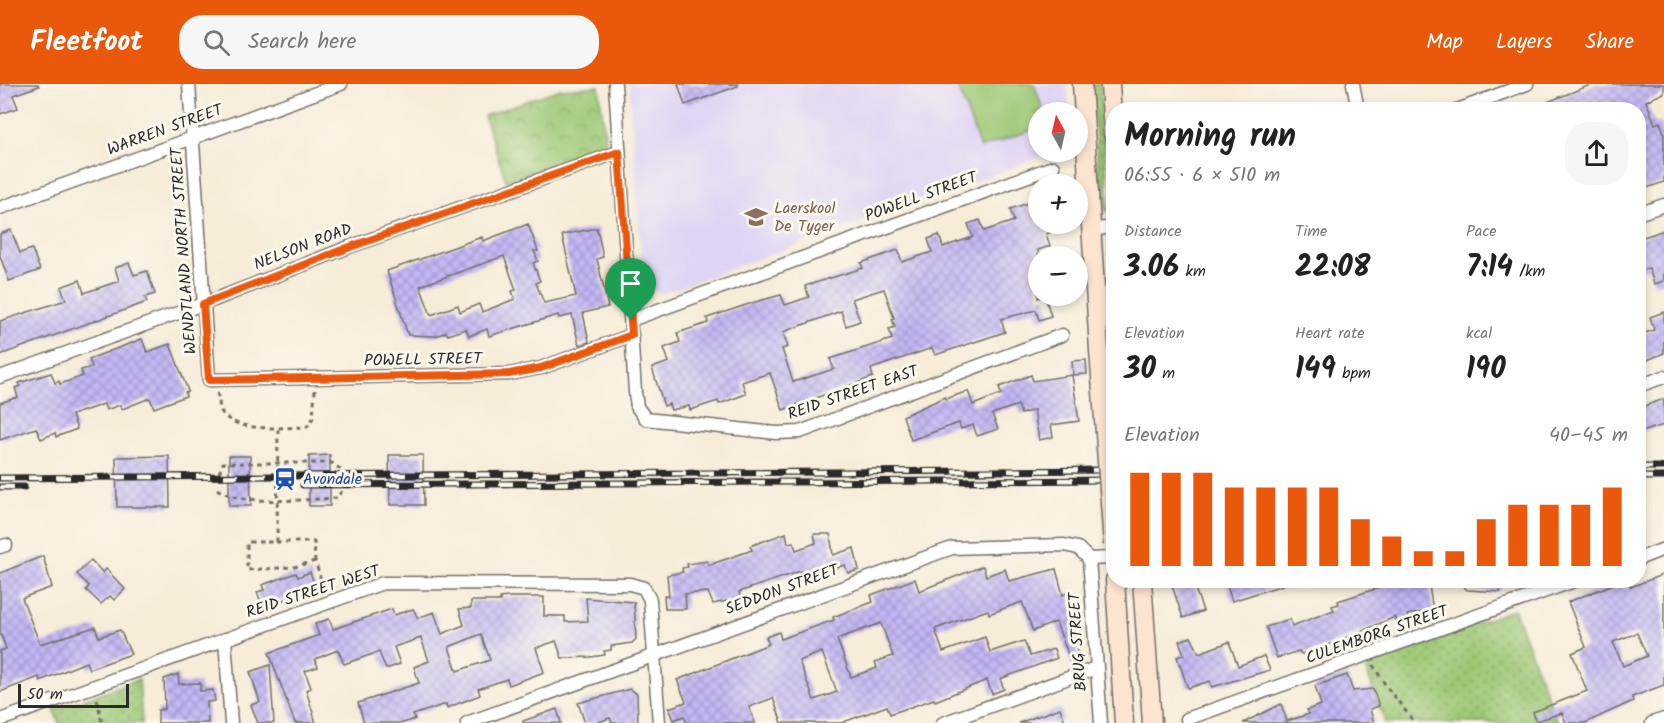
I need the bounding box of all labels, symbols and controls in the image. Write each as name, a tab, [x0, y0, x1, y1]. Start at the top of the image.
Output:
search box	[179, 15, 599, 69]
text: Fleetfoot	[30, 20, 143, 65]
text: Search here	[248, 25, 356, 60]
icon: search	[200, 26, 233, 59]
text: Map	[1426, 26, 1463, 59]
text: Layers	[1496, 26, 1552, 59]
text: Share	[1585, 26, 1634, 59]
street label: WARREN STREET	[104, 97, 228, 162]
north arrow	[1028, 102, 1088, 162]
map controls	[1028, 102, 1088, 306]
text: Morning run	[1124, 111, 1296, 164]
button: share	[1565, 122, 1628, 185]
street label: WENDTLAND NORTH STREET	[164, 145, 204, 355]
text: 06:55 · 6 × 510 m	[1124, 160, 1280, 192]
street label: POWELL STREET	[861, 165, 982, 229]
button: +	[1028, 174, 1088, 234]
place label: Laerskool De Tyger	[774, 196, 836, 239]
school or university icon: Laerskool De Tyger	[743, 204, 769, 230]
street label: NELSON ROAD	[250, 217, 356, 277]
text: Distance	[1124, 219, 1182, 244]
text: Time	[1295, 219, 1327, 244]
text: Pace	[1466, 219, 1497, 244]
text: 3.06	[1124, 244, 1179, 292]
text: 22:08	[1295, 244, 1370, 292]
text: 7:14	[1466, 244, 1513, 292]
button: −	[1028, 246, 1088, 306]
pin	[605, 258, 656, 320]
text: km	[1179, 259, 1206, 284]
text: /km	[1513, 259, 1545, 284]
icon: arrive	[614, 267, 647, 300]
text: Elevation	[1124, 321, 1185, 346]
text: Heart rate	[1295, 321, 1365, 346]
text: kcal	[1466, 321, 1492, 346]
street label: POWELL STREET	[364, 346, 484, 374]
text: 30	[1124, 346, 1156, 394]
text: 149	[1295, 346, 1336, 394]
text: 190	[1466, 346, 1506, 394]
street label: REID STREET EAST	[784, 358, 923, 427]
text: m	[1156, 361, 1175, 386]
text: bpm	[1336, 361, 1371, 386]
text: Elevation	[1124, 420, 1200, 452]
text: 40–45 m	[1549, 420, 1628, 452]
station icon: Avondale	[272, 466, 298, 492]
place label: Avondale	[303, 467, 362, 492]
street label: SEDDON STREET	[722, 557, 844, 622]
street label: REID STREET WEST	[243, 558, 385, 625]
street label: BRUG STREET	[1062, 590, 1094, 692]
street label: CULEMBORG STREET	[1302, 598, 1453, 671]
scale bar	[18, 681, 129, 708]
text: 50 m	[27, 682, 63, 707]

